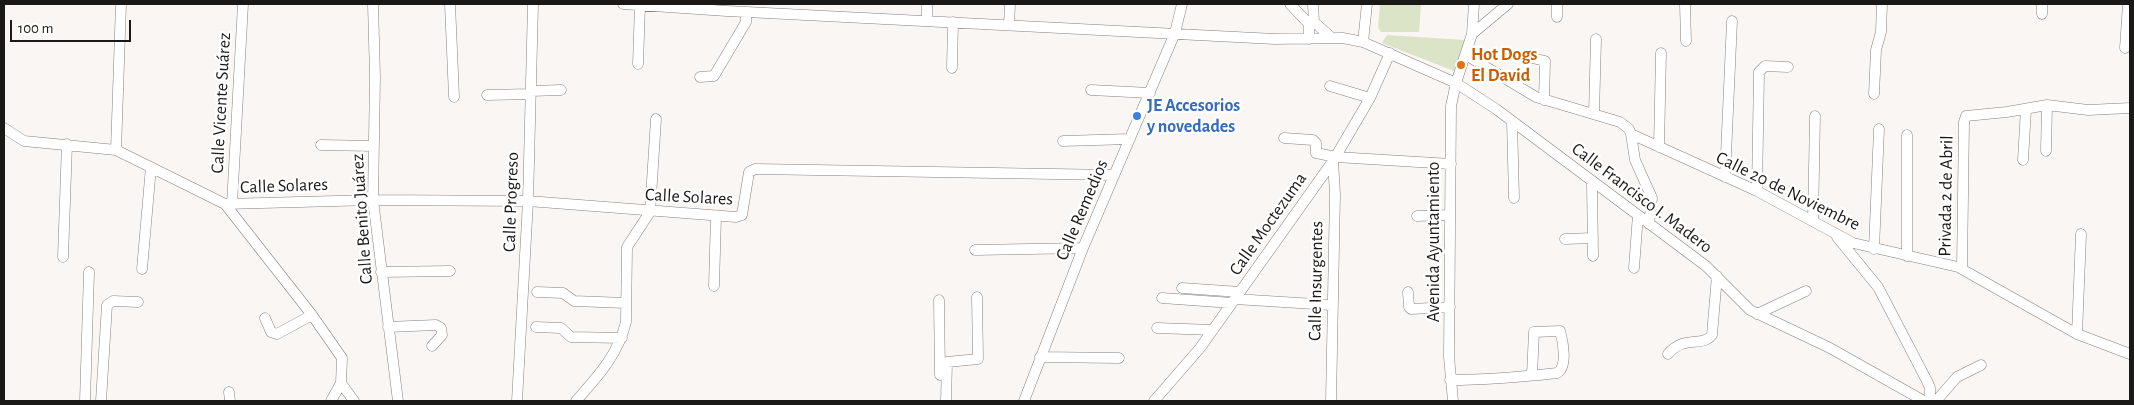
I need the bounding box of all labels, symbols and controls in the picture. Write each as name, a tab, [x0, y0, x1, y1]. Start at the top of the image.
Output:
scale bar	[12, 10, 134, 42]
text: 100 m	[18, 21, 53, 36]
street label: Calle Vicente Suárez	[207, 32, 235, 174]
place label: Hot Dogs El David	[1471, 44, 1537, 86]
marker: Hot Dogs El David	[1455, 59, 1467, 71]
place label: JE Accesorios y novedades	[1147, 95, 1240, 138]
marker: JE Accesorios y novedades	[1131, 110, 1143, 122]
street label: Privada 2 de Abril	[1934, 135, 1958, 257]
street label: Calle Francisco I. Madero	[1567, 138, 1717, 258]
street label: Calle 20 de Noviembre	[1713, 147, 1863, 235]
street label: Calle Progreso	[498, 152, 524, 252]
street label: Calle Benito Juárez	[347, 153, 377, 285]
street label: Calle Remedios	[1051, 156, 1113, 264]
street label: Avenida Ayuntamiento	[1423, 162, 1445, 322]
street label: Calle Moctezuma	[1225, 169, 1311, 279]
street label: Calle Solares	[240, 174, 328, 198]
street label: Calle Solares	[644, 184, 734, 210]
street label: Calle Insurgentes	[1304, 221, 1328, 341]

